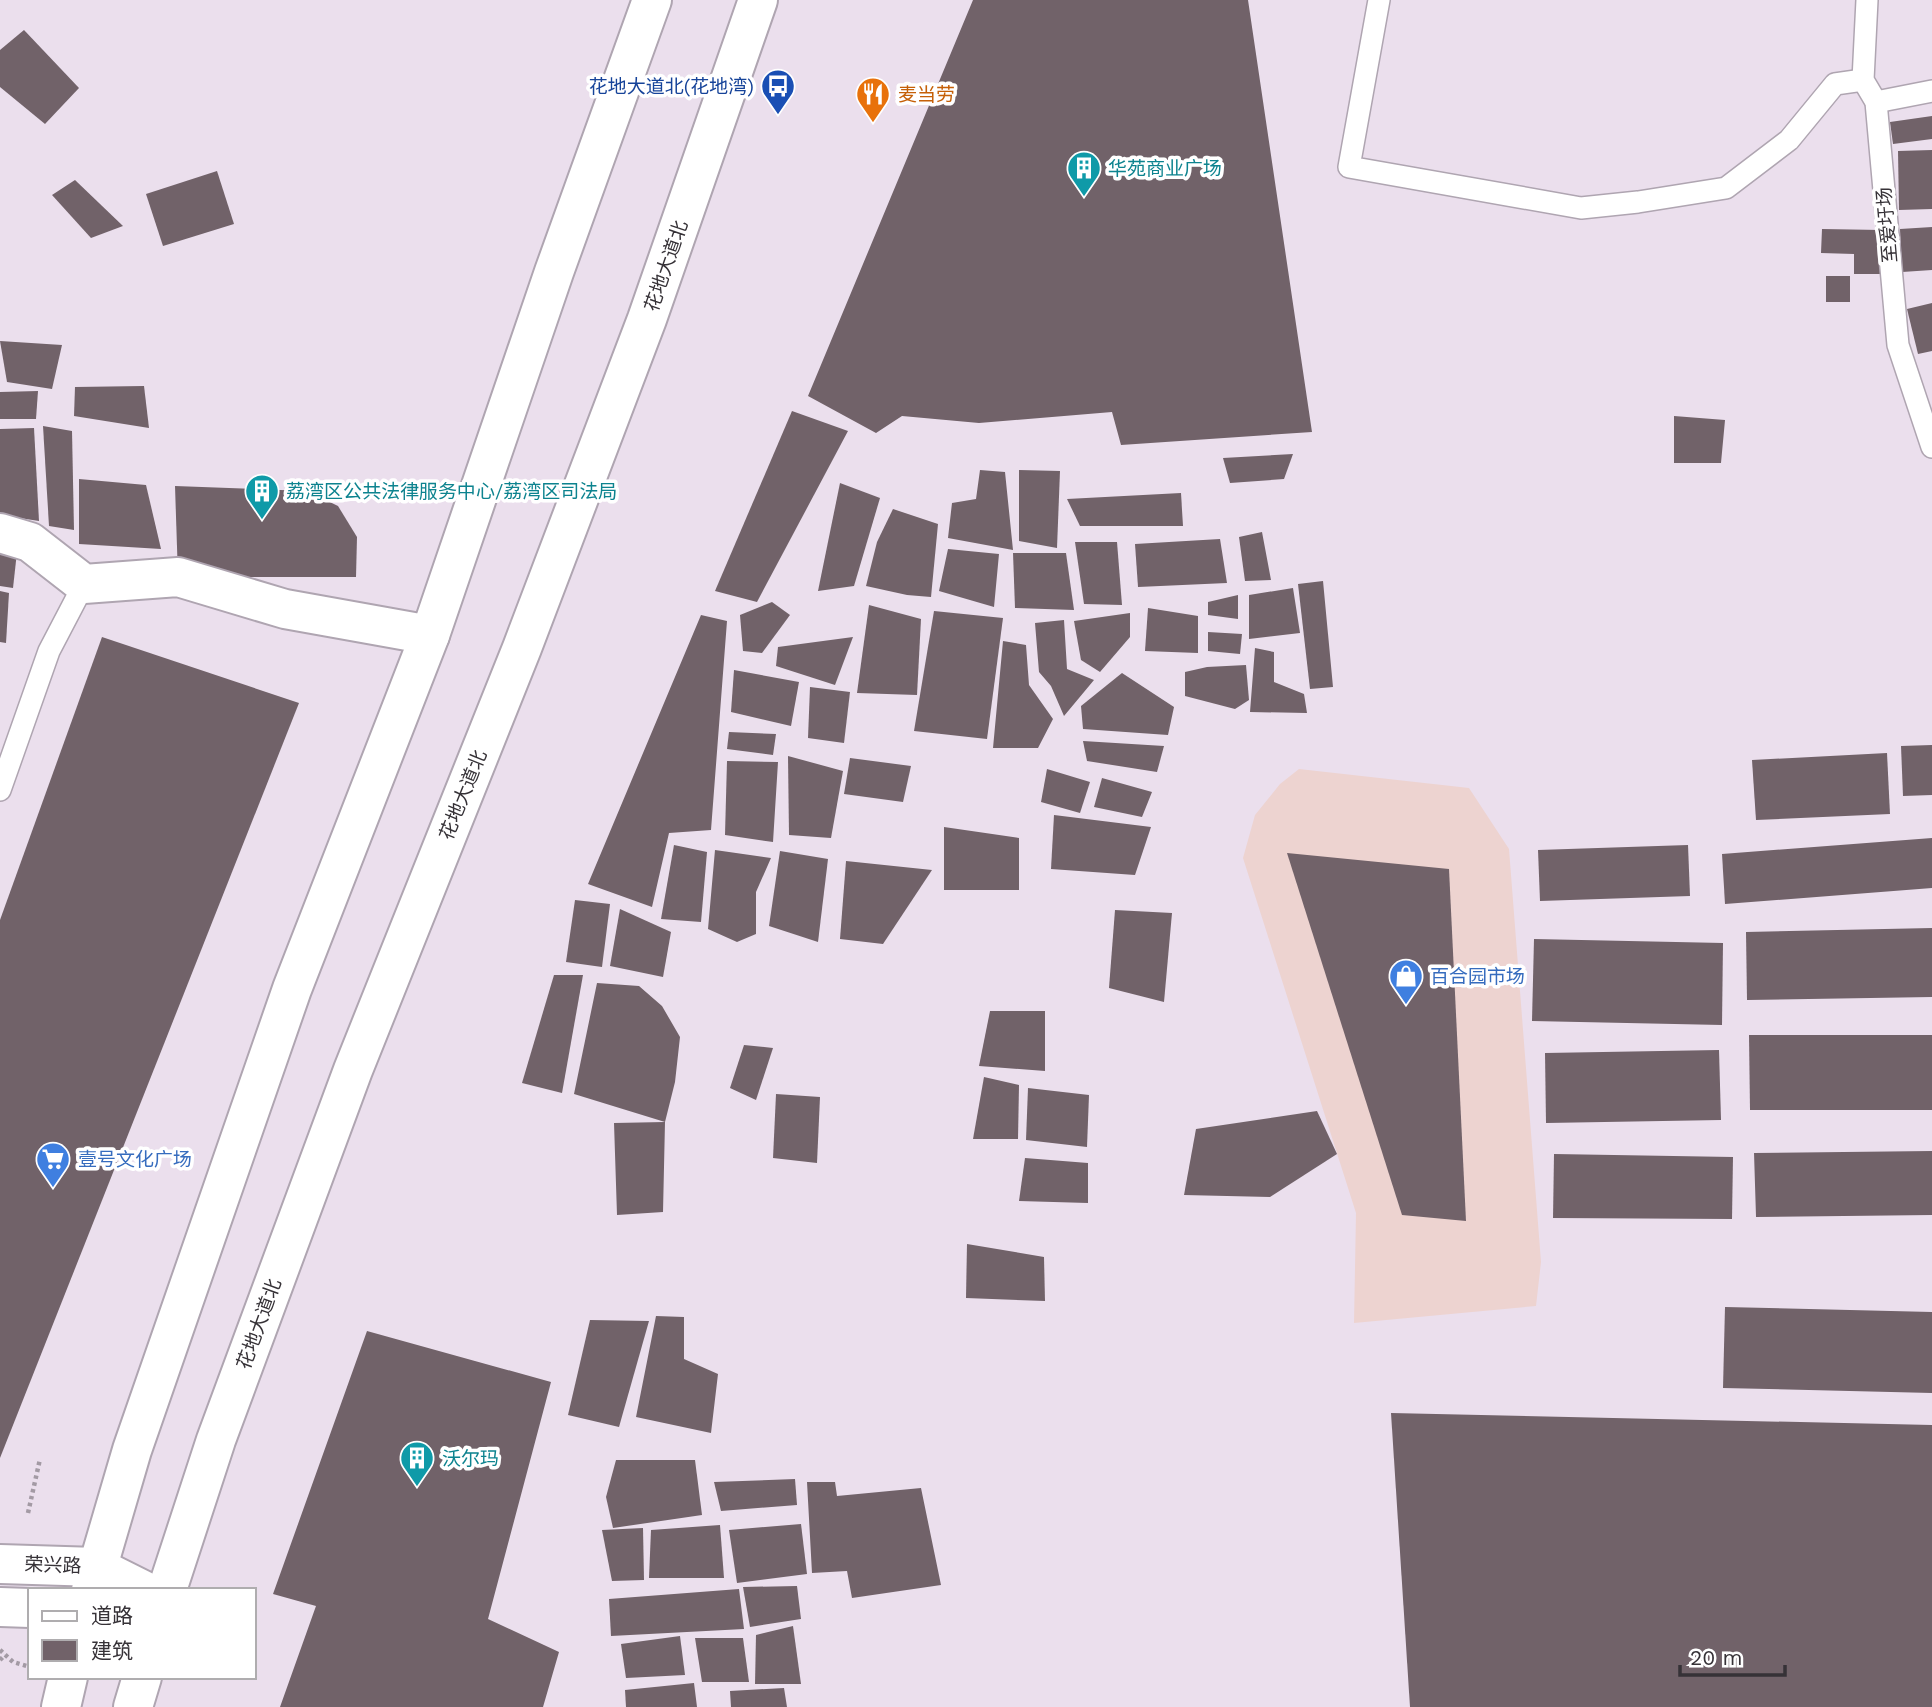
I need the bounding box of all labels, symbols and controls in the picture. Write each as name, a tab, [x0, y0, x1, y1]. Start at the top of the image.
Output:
bus stop icon: 花地大道北(花地湾)	[759, 67, 797, 116]
place label: 花地大道北(花地湾)	[589, 75, 754, 98]
restaurant icon: 麦当劳	[854, 75, 892, 124]
place label: 麦当劳	[898, 83, 955, 106]
building icon: 华苑商业广场	[1065, 149, 1103, 198]
place label: 华苑商业广场	[1108, 157, 1222, 180]
street label: 至爱圩场	[1872, 186, 1902, 264]
street label: 花地大道北	[640, 217, 692, 315]
building icon: 荔湾区公共法律服务中心/荔湾区司法局	[243, 472, 281, 521]
place label: 荔湾区公共法律服务中心/荔湾区司法局	[286, 480, 617, 503]
street label: 花地大道北	[435, 747, 491, 843]
shop icon: 百合园市场	[1387, 957, 1425, 1006]
place label: 百合园市场	[1430, 965, 1525, 988]
supermarket icon: 壹号文化广场	[34, 1140, 72, 1189]
place label: 壹号文化广场	[78, 1148, 192, 1171]
street label: 花地大道北	[232, 1275, 286, 1373]
building icon: 沃尔玛	[398, 1439, 436, 1488]
place label: 沃尔玛	[442, 1447, 499, 1470]
street label: 荣兴路	[24, 1553, 82, 1577]
legend	[28, 1588, 256, 1679]
text: 道路	[91, 1603, 133, 1628]
scale bar	[1680, 1634, 1785, 1678]
text: 建筑	[91, 1638, 133, 1663]
text: 20 m	[1690, 1645, 1742, 1670]

